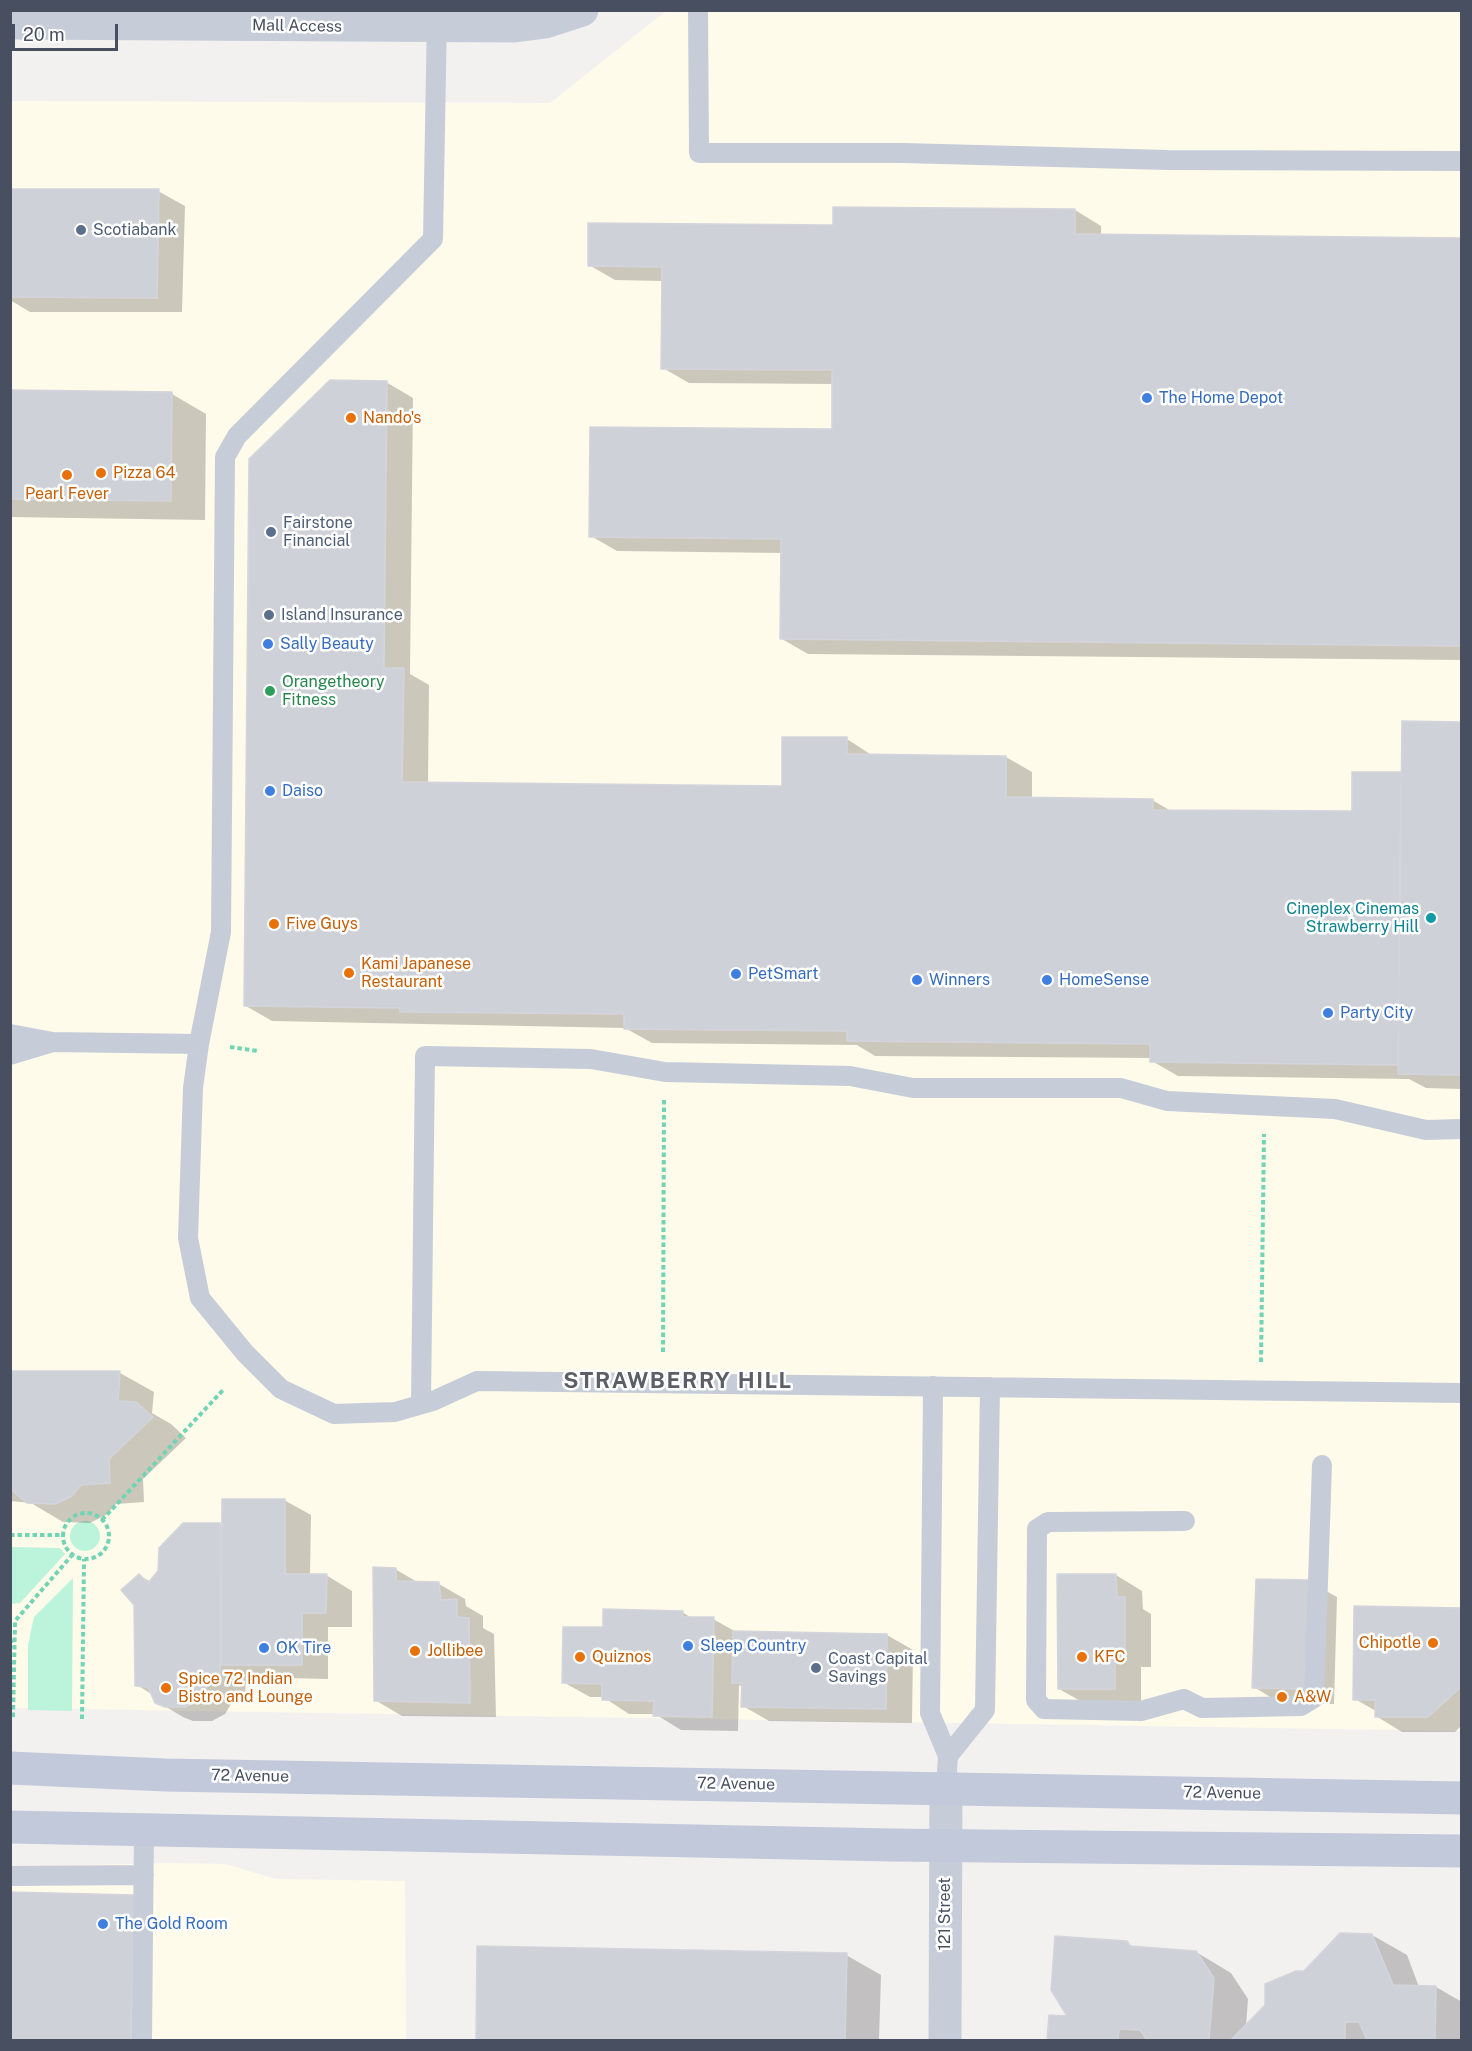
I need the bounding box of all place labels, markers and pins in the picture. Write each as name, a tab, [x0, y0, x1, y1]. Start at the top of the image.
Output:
place label: Scotiabank	[93, 220, 177, 240]
marker: Scotiabank	[74, 223, 88, 237]
place label: The Home Depot	[1159, 388, 1283, 408]
marker: The Home Depot	[1140, 391, 1154, 405]
place label: Nando's	[363, 408, 421, 428]
marker: Nando's	[344, 411, 358, 425]
place label: Pizza 64	[113, 463, 175, 483]
marker: Pizza 64	[94, 466, 108, 480]
marker: Pearl Fever	[60, 468, 74, 482]
place label: Pearl Fever	[25, 484, 109, 504]
place label: Fairstone Financial	[283, 513, 353, 551]
marker: Fairstone Financial	[264, 525, 278, 539]
place label: Island Insurance	[281, 605, 403, 625]
marker: Island Insurance	[262, 608, 276, 622]
place label: Sally Beauty	[280, 634, 374, 654]
marker: Sally Beauty	[261, 637, 275, 651]
place label: Orangetheory Fitness	[282, 672, 385, 710]
marker: Orangetheory Fitness	[263, 684, 277, 698]
place label: Daiso	[282, 781, 323, 801]
marker: Daiso	[263, 784, 277, 798]
place label: Cineplex Cinemas Strawberry Hill	[1286, 899, 1419, 937]
marker: Cineplex Cinemas Strawberry Hill	[1424, 911, 1438, 925]
place label: Five Guys	[286, 914, 358, 934]
marker: Five Guys	[267, 917, 281, 931]
place label: Kami Japanese Restaurant	[361, 954, 471, 992]
place label: PetSmart	[748, 964, 819, 984]
marker: Kami Japanese Restaurant	[342, 966, 356, 980]
marker: PetSmart	[729, 967, 743, 981]
place label: Winners	[929, 970, 990, 990]
place label: HomeSense	[1059, 970, 1149, 990]
marker: Winners	[910, 973, 924, 987]
marker: HomeSense	[1040, 973, 1054, 987]
place label: Party City	[1340, 1003, 1413, 1023]
marker: Party City	[1321, 1006, 1335, 1020]
place label: Chipotle	[1359, 1633, 1421, 1653]
place label: Sleep Country	[700, 1636, 806, 1656]
marker: Chipotle	[1426, 1636, 1440, 1650]
place label: OK Tire	[276, 1638, 331, 1658]
marker: Sleep Country	[681, 1639, 695, 1653]
marker: OK Tire	[257, 1641, 271, 1655]
place label: Jollibee	[427, 1641, 483, 1661]
marker: Jollibee	[408, 1644, 422, 1658]
place label: Quiznos	[592, 1647, 651, 1667]
place label: KFC	[1094, 1647, 1125, 1667]
place label: Coast Capital Savings	[828, 1649, 928, 1687]
marker: Quiznos	[573, 1650, 587, 1664]
marker: KFC	[1075, 1650, 1089, 1664]
marker: Coast Capital Savings	[809, 1661, 823, 1675]
place label: Spice 72 Indian Bistro and Lounge	[178, 1669, 313, 1707]
marker: Spice 72 Indian Bistro and Lounge	[159, 1681, 173, 1695]
place label: A&W	[1294, 1687, 1331, 1707]
marker: A&W	[1275, 1690, 1289, 1704]
place label: The Gold Room	[115, 1914, 228, 1934]
marker: The Gold Room	[96, 1917, 110, 1931]

